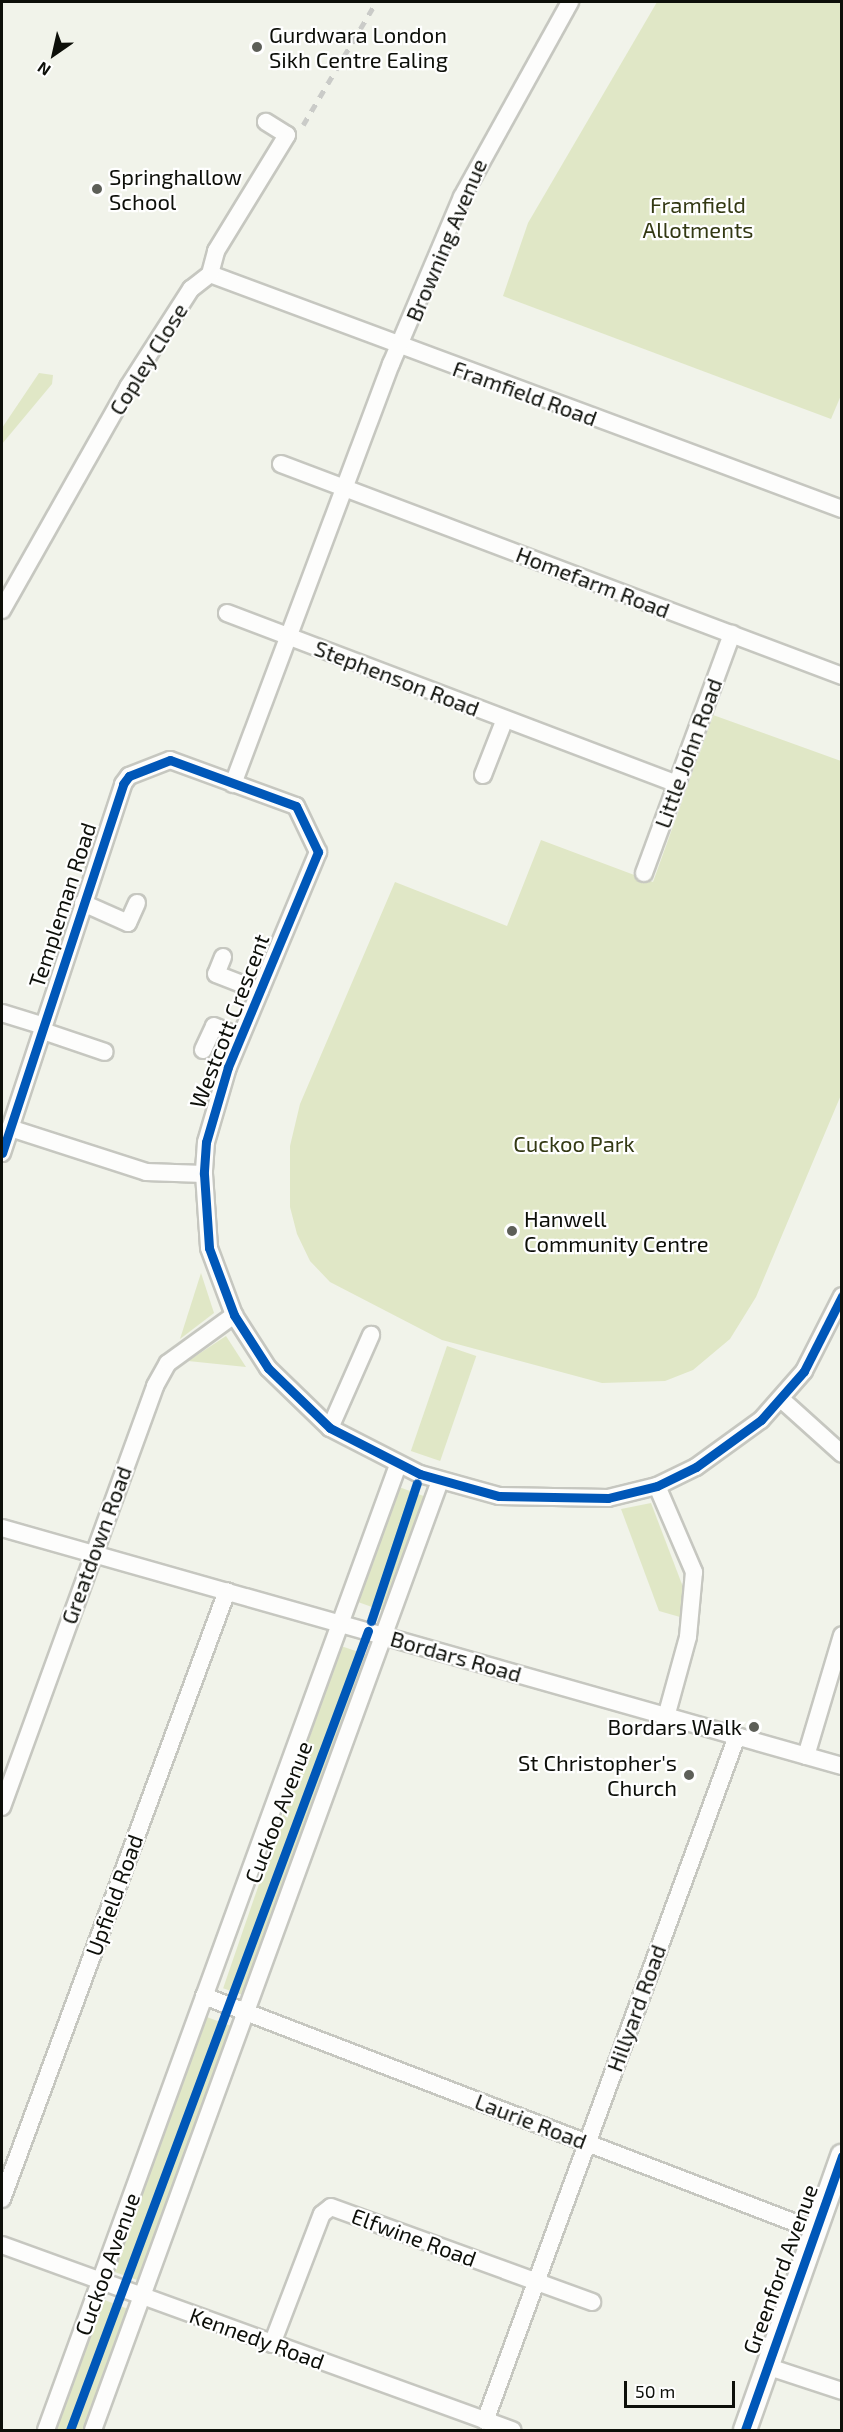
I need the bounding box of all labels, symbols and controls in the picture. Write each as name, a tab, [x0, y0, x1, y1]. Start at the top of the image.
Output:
place label: Gurdwara London Sikh Centre Ealing	[269, 21, 448, 72]
north arrow	[24, 24, 84, 84]
marker: Gurdwara London Sikh Centre Ealing	[250, 40, 264, 54]
text: N	[34, 58, 54, 80]
street label: Browning Avenue	[400, 154, 492, 326]
place label: Springhallow School	[109, 163, 242, 214]
marker: Springhallow School	[90, 182, 104, 196]
park label: Framfield Allotments	[642, 191, 754, 242]
street label: Copley Close	[103, 298, 193, 420]
street label: Framfield Road	[449, 355, 601, 431]
street label: Homefarm Road	[512, 541, 674, 623]
street label: Stephenson Road	[311, 634, 483, 722]
street label: Little John Road	[649, 674, 727, 832]
street label: Templeman Road	[23, 819, 101, 991]
street label: Westcott Crescent	[184, 930, 274, 1112]
park label: Cuckoo Park	[513, 1131, 635, 1157]
place label: Hanwell Community Centre	[524, 1205, 709, 1256]
marker: Hanwell Community Centre	[505, 1224, 519, 1238]
street label: Greatdown Road	[55, 1462, 137, 1628]
street label: Bordars Road	[387, 1625, 525, 1687]
place label: Bordars Walk	[607, 1714, 742, 1740]
marker: Bordars Walk	[747, 1720, 761, 1734]
street label: Cuckoo Avenue	[239, 1737, 317, 1887]
place label: St Christopher's Church	[518, 1749, 677, 1801]
marker: St Christopher's Church	[682, 1768, 696, 1782]
street label: Upfield Road	[80, 1831, 148, 1959]
street label: Hillyard Road	[601, 1941, 671, 2075]
street label: Laurie Road	[471, 2088, 591, 2154]
street label: Greenford Avenue	[737, 2180, 823, 2358]
street label: Cuckoo Avenue	[69, 2189, 145, 2339]
street label: Elfwine Road	[348, 2202, 480, 2272]
street label: Kennedy Road	[186, 2301, 328, 2375]
scale bar	[627, 2369, 738, 2407]
text: 50 m	[635, 2380, 675, 2402]

